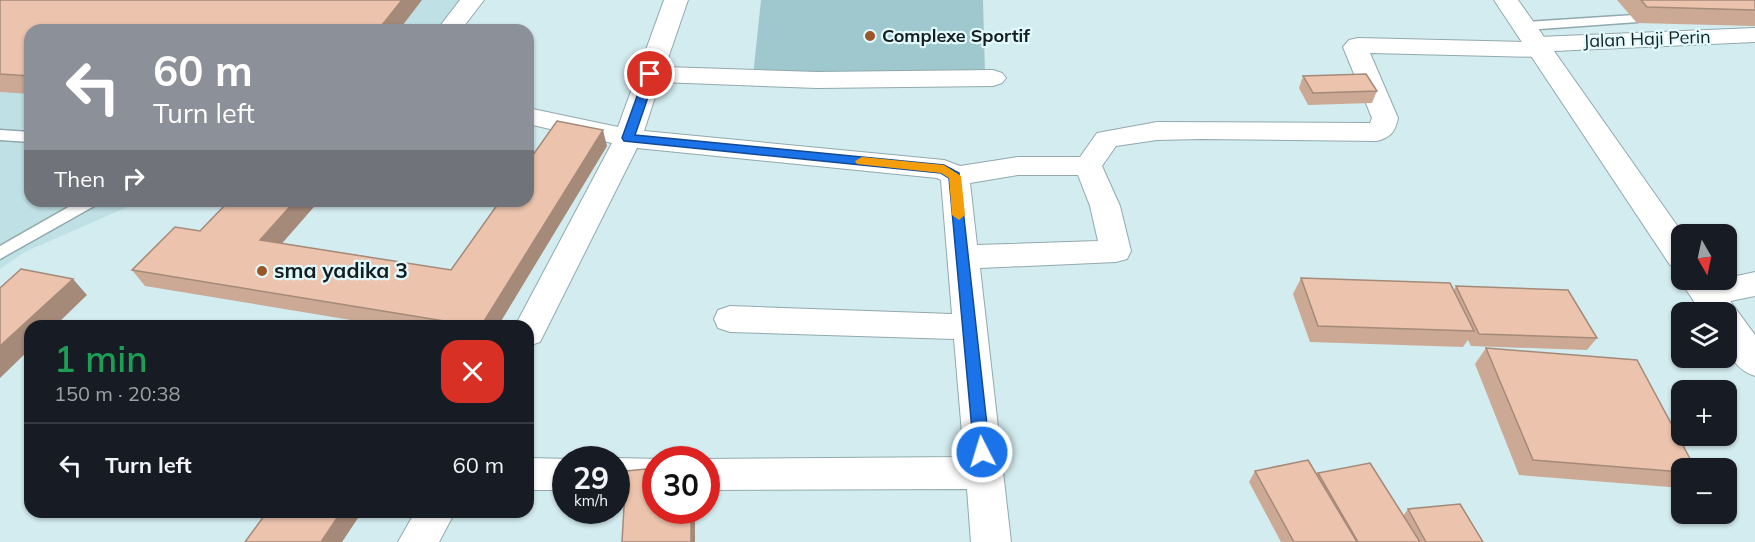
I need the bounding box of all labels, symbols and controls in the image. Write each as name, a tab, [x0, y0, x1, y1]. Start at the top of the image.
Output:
place label: Complexe Sportif	[882, 24, 1030, 47]
street label: Jalan Haji Perin	[1583, 25, 1711, 52]
marker: Complexe Sportif	[863, 29, 877, 43]
text: 60 m	[153, 44, 253, 97]
icon: left	[54, 48, 132, 126]
pin	[624, 48, 675, 99]
icon: arrive	[633, 57, 666, 90]
text: Turn left	[153, 96, 255, 130]
icon: right	[117, 162, 150, 195]
text: Then	[54, 165, 105, 193]
north arrow	[1671, 224, 1737, 290]
map controls	[1671, 224, 1737, 524]
place label: sma yadika 3	[274, 257, 408, 283]
marker: sma yadika 3	[255, 264, 269, 278]
button: layers	[1671, 302, 1737, 368]
text: 1 min	[54, 336, 148, 381]
button: close	[441, 340, 504, 403]
button: +	[1671, 380, 1737, 446]
text: 150 m · 20:38	[54, 381, 180, 406]
position arrow	[950, 420, 1014, 484]
speed limit sign: 30	[642, 446, 720, 524]
icon: left	[54, 449, 87, 482]
text: Turn left	[105, 451, 192, 479]
text: 60 m	[453, 451, 504, 479]
button: −	[1671, 458, 1737, 524]
text: 29	[573, 459, 609, 497]
text: km/h	[574, 491, 608, 510]

